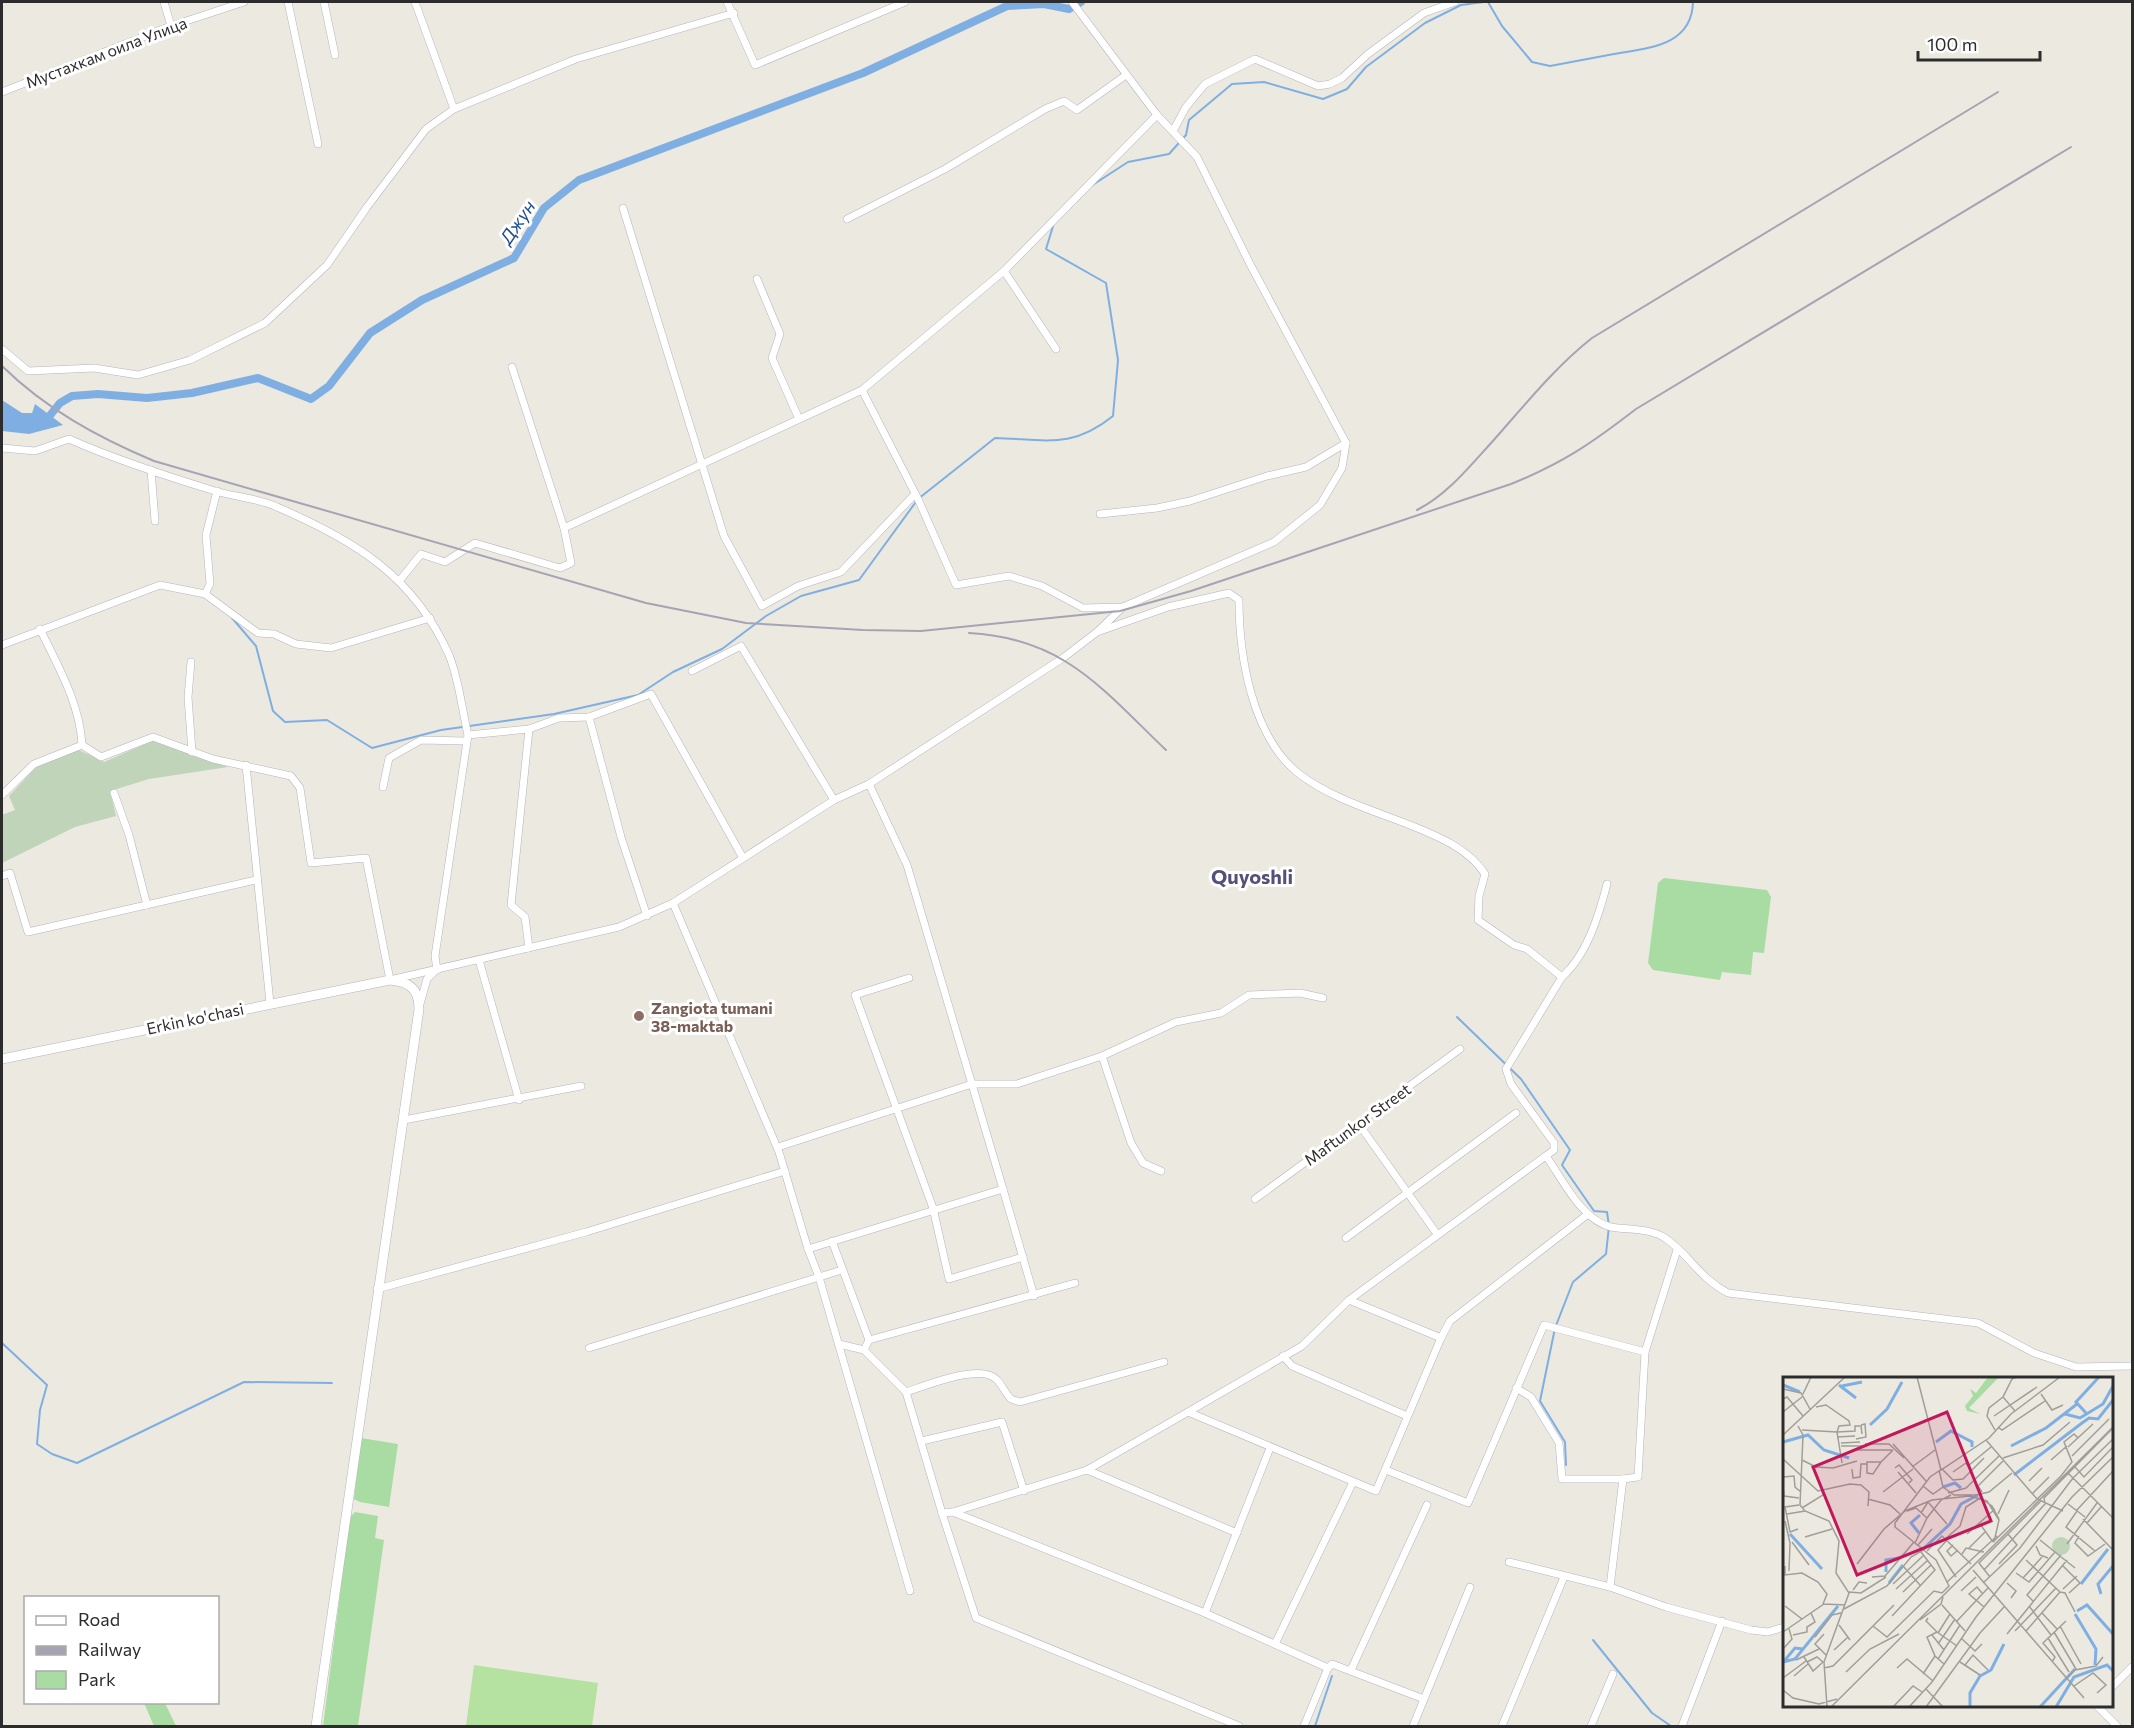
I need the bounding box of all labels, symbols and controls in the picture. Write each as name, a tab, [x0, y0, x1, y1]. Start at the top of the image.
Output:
street label: Мустахкам оила Улица	[23, 12, 189, 92]
scale bar	[1918, 24, 2040, 62]
text: 100 m	[1927, 33, 1977, 55]
water label: Джун	[493, 196, 540, 250]
district label: Quyoshli	[1211, 864, 1293, 888]
street label: Erkin ko'chasi	[145, 998, 245, 1038]
place label: Zangiota tumani 38-maktab	[651, 998, 773, 1035]
marker: Zangiota tumani 38-maktab	[632, 1009, 646, 1023]
street label: Maftunkor Street	[1300, 1079, 1414, 1169]
inset map	[1783, 1377, 2113, 1707]
legend	[24, 1596, 219, 1704]
text: Road	[78, 1608, 120, 1630]
text: Railway	[78, 1638, 141, 1660]
text: Park	[78, 1668, 116, 1690]

